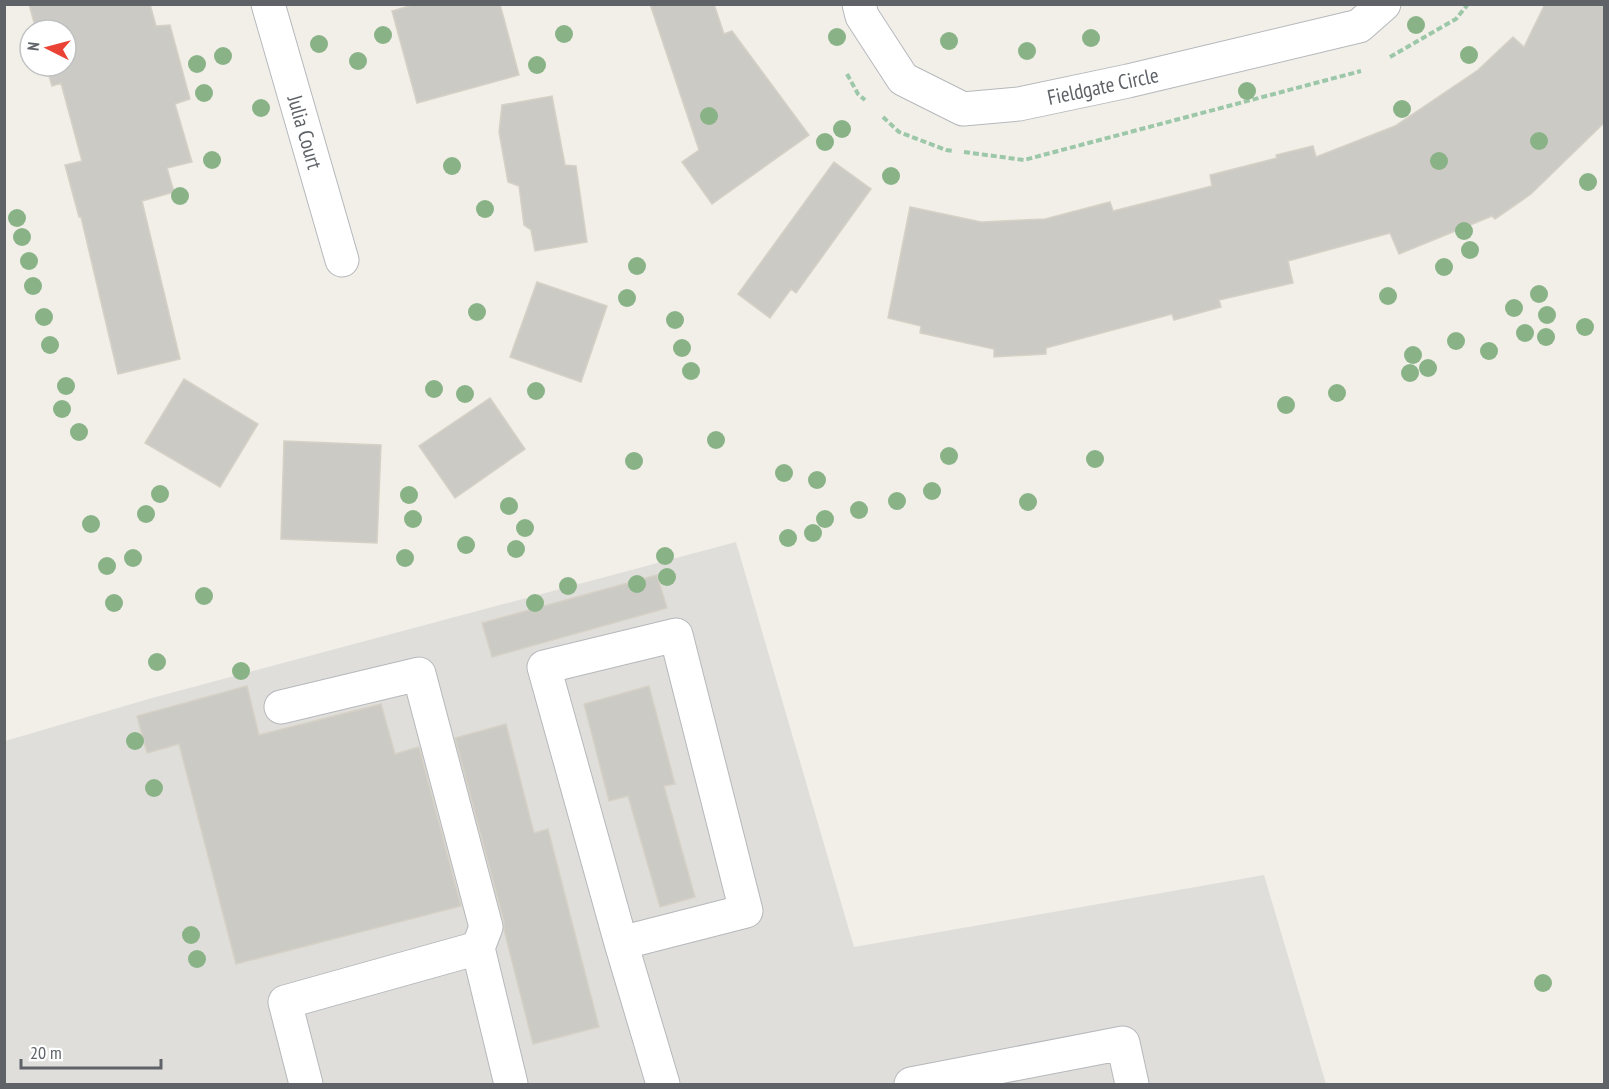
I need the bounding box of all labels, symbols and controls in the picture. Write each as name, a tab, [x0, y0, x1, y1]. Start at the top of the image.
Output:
north arrow	[18, 18, 78, 78]
text: N	[23, 41, 43, 52]
street label: Fieldgate Circle	[1045, 61, 1161, 111]
street label: Julia Court	[281, 91, 328, 172]
scale bar	[21, 1032, 160, 1070]
text: 20 m	[30, 1041, 62, 1064]

